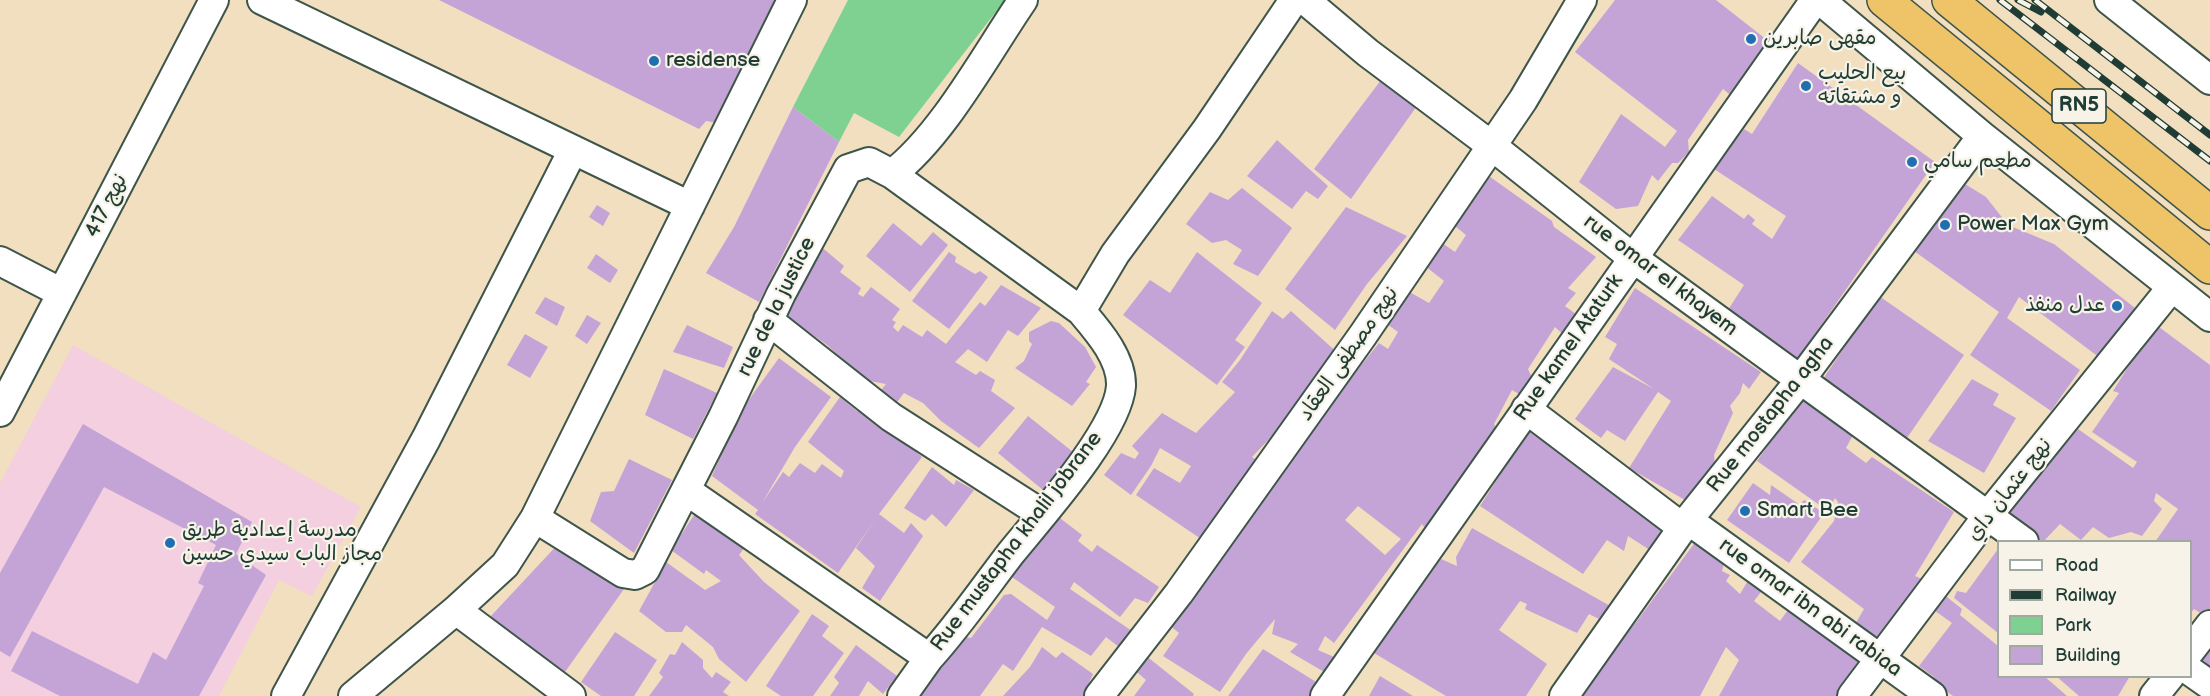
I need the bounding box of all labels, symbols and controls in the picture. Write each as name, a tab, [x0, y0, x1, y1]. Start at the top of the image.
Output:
place label: مقهى صابرين	[1763, 26, 1877, 52]
marker: مقهى صابرين	[1744, 32, 1758, 46]
place label: residense	[666, 48, 760, 74]
marker: residense	[647, 54, 661, 68]
place label: بيع الحليب و مشتقاته	[1818, 61, 1906, 111]
marker: بيع الحليب و مشتقاته	[1799, 79, 1813, 93]
road number: RN5	[2052, 89, 2106, 123]
place label: مطعم سامي	[1924, 149, 2032, 175]
marker: مطعم سامي	[1905, 155, 1919, 169]
street label: نهج 417	[80, 170, 134, 242]
street label: rue omar el khayem	[1578, 210, 1742, 342]
place label: Power Max Gym	[1957, 212, 2109, 238]
marker: Power Max Gym	[1938, 218, 1952, 232]
street label: rue de la justice	[732, 233, 822, 381]
street label: Rue kamel Ataturk	[1509, 270, 1629, 426]
street label: نهج مصطفى العقاد	[1293, 282, 1405, 426]
place label: عدل منفذ	[2025, 293, 2105, 319]
marker: عدل منفذ	[2110, 299, 2124, 313]
street label: Rue mostapha agha	[1702, 332, 1840, 498]
street label: Rue mustapha khalil jobrane	[926, 427, 1108, 657]
street label: نهج عثمان داي	[1962, 433, 2058, 547]
place label: Smart Bee	[1757, 498, 1858, 524]
marker: Smart Bee	[1738, 504, 1752, 518]
place label: مدرسة إعدادية طريق مجاز الباب سيدي حسين	[182, 518, 382, 568]
street label: rue omar ibn abi rabiaa	[1714, 533, 1906, 683]
marker: مدرسة إعدادية طريق مجاز الباب سيدي حسين	[163, 536, 177, 550]
legend	[1997, 540, 2192, 678]
text: Road	[2055, 555, 2099, 576]
text: Railway	[2055, 585, 2117, 606]
text: Park	[2055, 615, 2091, 636]
text: Building	[2055, 645, 2121, 666]

